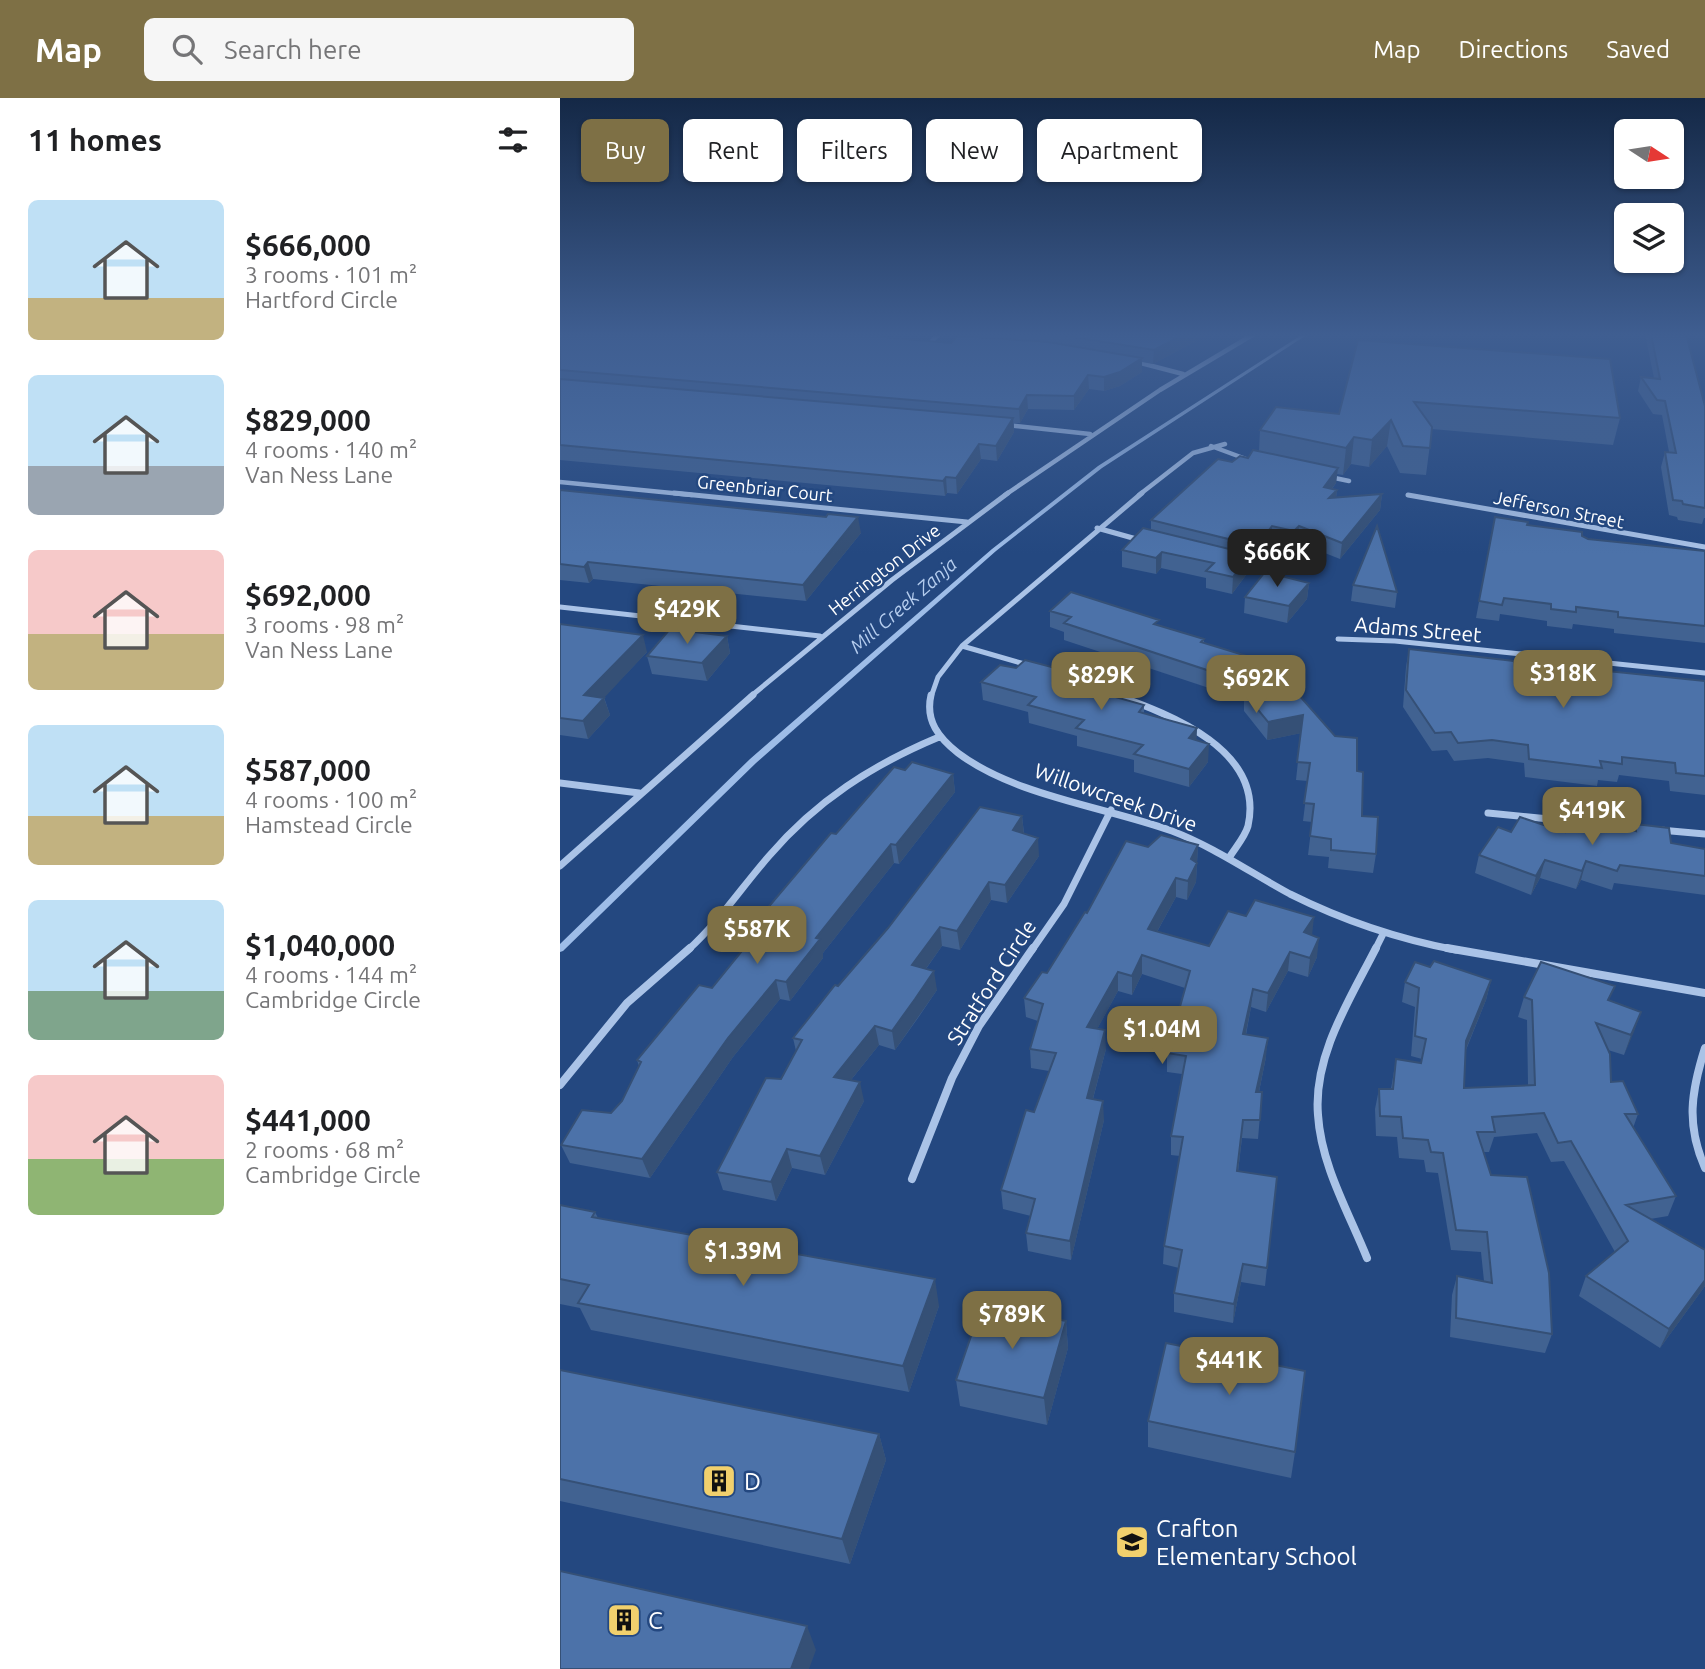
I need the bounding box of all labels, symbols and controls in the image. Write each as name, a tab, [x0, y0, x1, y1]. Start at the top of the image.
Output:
search box	[144, 18, 634, 81]
icon: search	[168, 30, 206, 68]
text: Map	[35, 31, 102, 68]
text: Search here	[224, 35, 362, 64]
text: Map	[1373, 36, 1420, 63]
text: Directions	[1458, 36, 1568, 63]
text: Saved	[1606, 36, 1670, 63]
chip: Buy	[581, 119, 669, 182]
chip: Rent	[683, 119, 783, 182]
chip: Filters	[797, 119, 912, 182]
chip: New	[926, 119, 1023, 182]
chip: Apartment	[1037, 119, 1202, 182]
north arrow	[1614, 119, 1684, 189]
map controls	[1614, 119, 1684, 273]
icon: filters	[494, 121, 532, 159]
text: 11 homes	[28, 123, 162, 157]
button: layers	[1614, 203, 1684, 273]
icon: home	[84, 228, 168, 312]
text: $666,000	[245, 228, 371, 262]
text: 3 rooms · 101 m²	[245, 262, 417, 287]
text: Hartford Circle	[245, 287, 398, 312]
icon: home	[84, 403, 168, 487]
text: $829,000	[245, 403, 371, 437]
text: 4 rooms · 140 m²	[245, 437, 417, 462]
text: Van Ness Lane	[245, 462, 393, 487]
street label: Greenbriar Court	[696, 471, 834, 505]
street label: Jefferson Street	[1492, 487, 1626, 531]
street label: Herrington Drive	[824, 519, 944, 619]
pin: $666K	[1228, 530, 1326, 589]
text: $666K	[1243, 539, 1311, 564]
water label: Mill Creek Zanja	[845, 553, 961, 657]
icon: home	[84, 578, 168, 662]
text: $692,000	[245, 578, 371, 612]
pin: $429K	[638, 587, 736, 646]
text: $429K	[653, 596, 721, 621]
street label: Adams Street	[1354, 611, 1482, 647]
text: 3 rooms · 98 m²	[245, 612, 404, 637]
text: Van Ness Lane	[245, 637, 393, 662]
pin: $318K	[1514, 650, 1612, 710]
pin: $829K	[1052, 652, 1150, 712]
pin: $692K	[1207, 656, 1305, 715]
text: $318K	[1529, 660, 1597, 685]
text: $829K	[1067, 662, 1135, 687]
text: $692K	[1222, 665, 1290, 690]
icon: home	[84, 753, 168, 837]
text: $587,000	[245, 753, 371, 787]
street label: Willowcreek Drive	[1032, 758, 1200, 836]
text: 4 rooms · 100 m²	[245, 787, 417, 812]
pin: $419K	[1543, 788, 1641, 847]
text: $419K	[1558, 797, 1626, 822]
text: Hamstead Circle	[245, 812, 413, 837]
pin: $587K	[708, 906, 806, 966]
street label: Stratford Circle	[942, 915, 1040, 1049]
text: $587K	[723, 916, 791, 941]
icon: home	[84, 928, 168, 1012]
text: $1,040,000	[245, 928, 395, 962]
text: 4 rooms · 144 m²	[245, 962, 417, 987]
text: Cambridge Circle	[245, 987, 421, 1012]
pin: $1.04M	[1105, 1006, 1219, 1066]
text: $1.04M	[1123, 1016, 1201, 1041]
icon: home	[84, 1103, 168, 1187]
text: $441,000	[245, 1103, 371, 1137]
text: 2 rooms · 68 m²	[245, 1137, 404, 1162]
text: Cambridge Circle	[245, 1162, 421, 1187]
pin: $1.39M	[686, 1228, 800, 1288]
text: $1.39M	[704, 1238, 782, 1263]
pin: $789K	[963, 1292, 1061, 1351]
text: $789K	[978, 1301, 1046, 1326]
pin: $441K	[1180, 1338, 1278, 1397]
text: $441K	[1195, 1347, 1263, 1372]
building icon: D	[700, 1462, 738, 1500]
place label: D	[744, 1468, 761, 1495]
place label: Crafton Elementary School	[1156, 1515, 1357, 1570]
school or university icon: Crafton Elementary School	[1113, 1523, 1151, 1561]
building icon: C	[605, 1601, 643, 1639]
place label: C	[648, 1607, 663, 1634]

